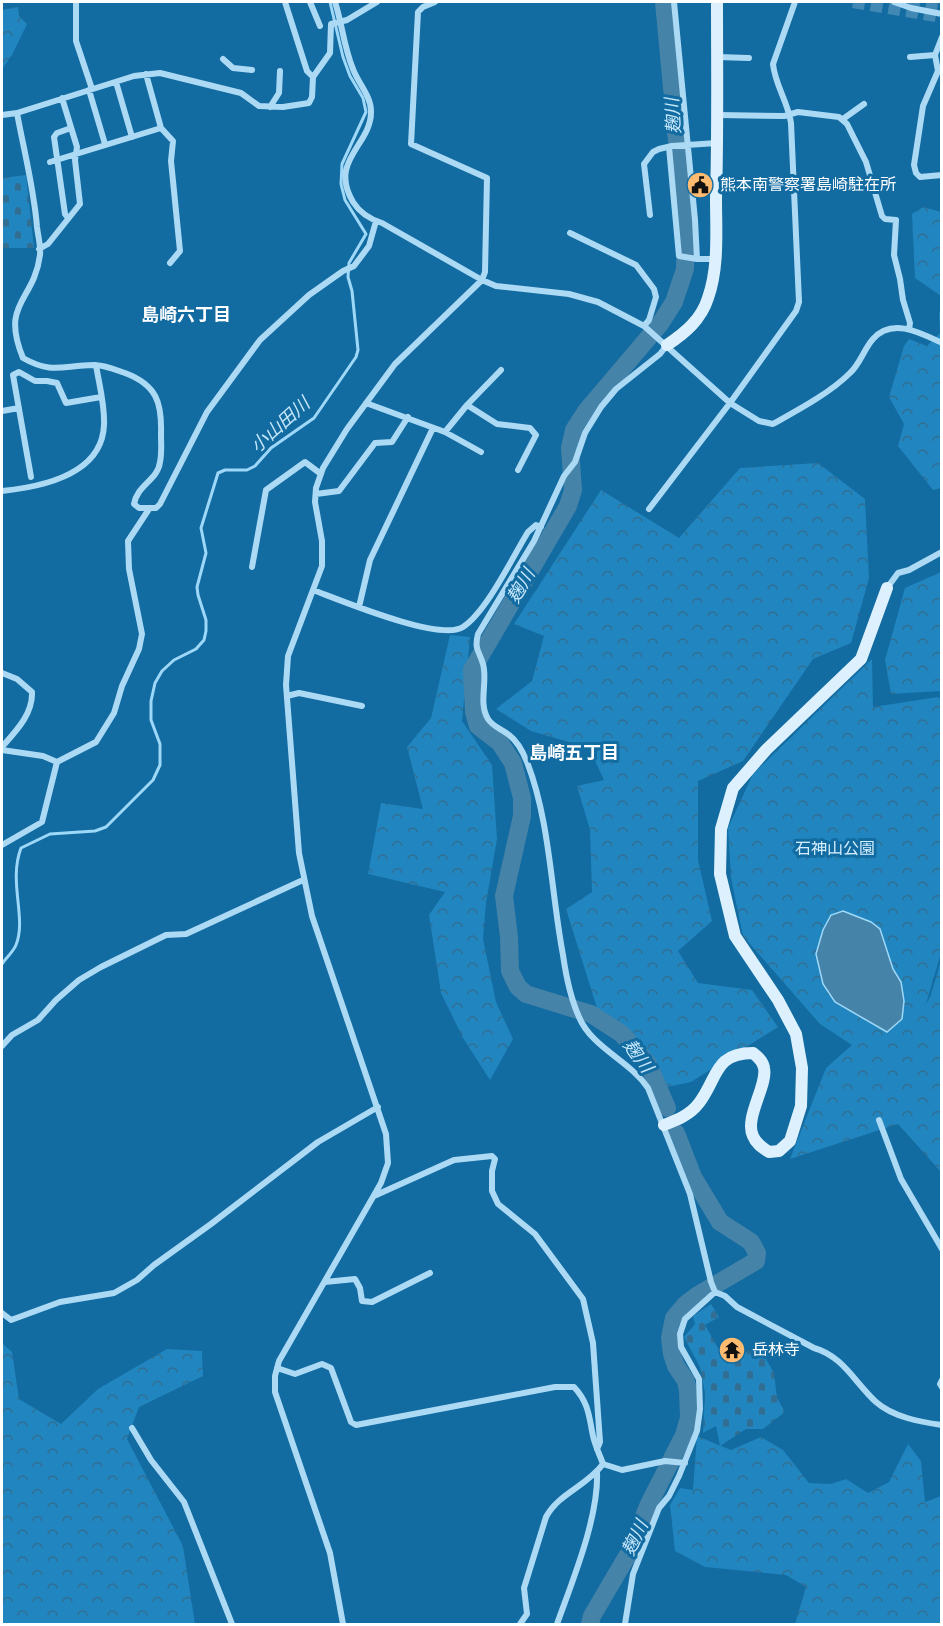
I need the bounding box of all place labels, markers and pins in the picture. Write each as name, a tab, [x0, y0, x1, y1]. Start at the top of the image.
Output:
public building icon: 熊本南警察署島崎駐在所	[685, 170, 715, 200]
place label: 熊本南警察署島崎駐在所	[720, 174, 896, 196]
temple icon: 岳林寺	[717, 1335, 747, 1365]
place label: 岳林寺	[752, 1339, 800, 1361]

